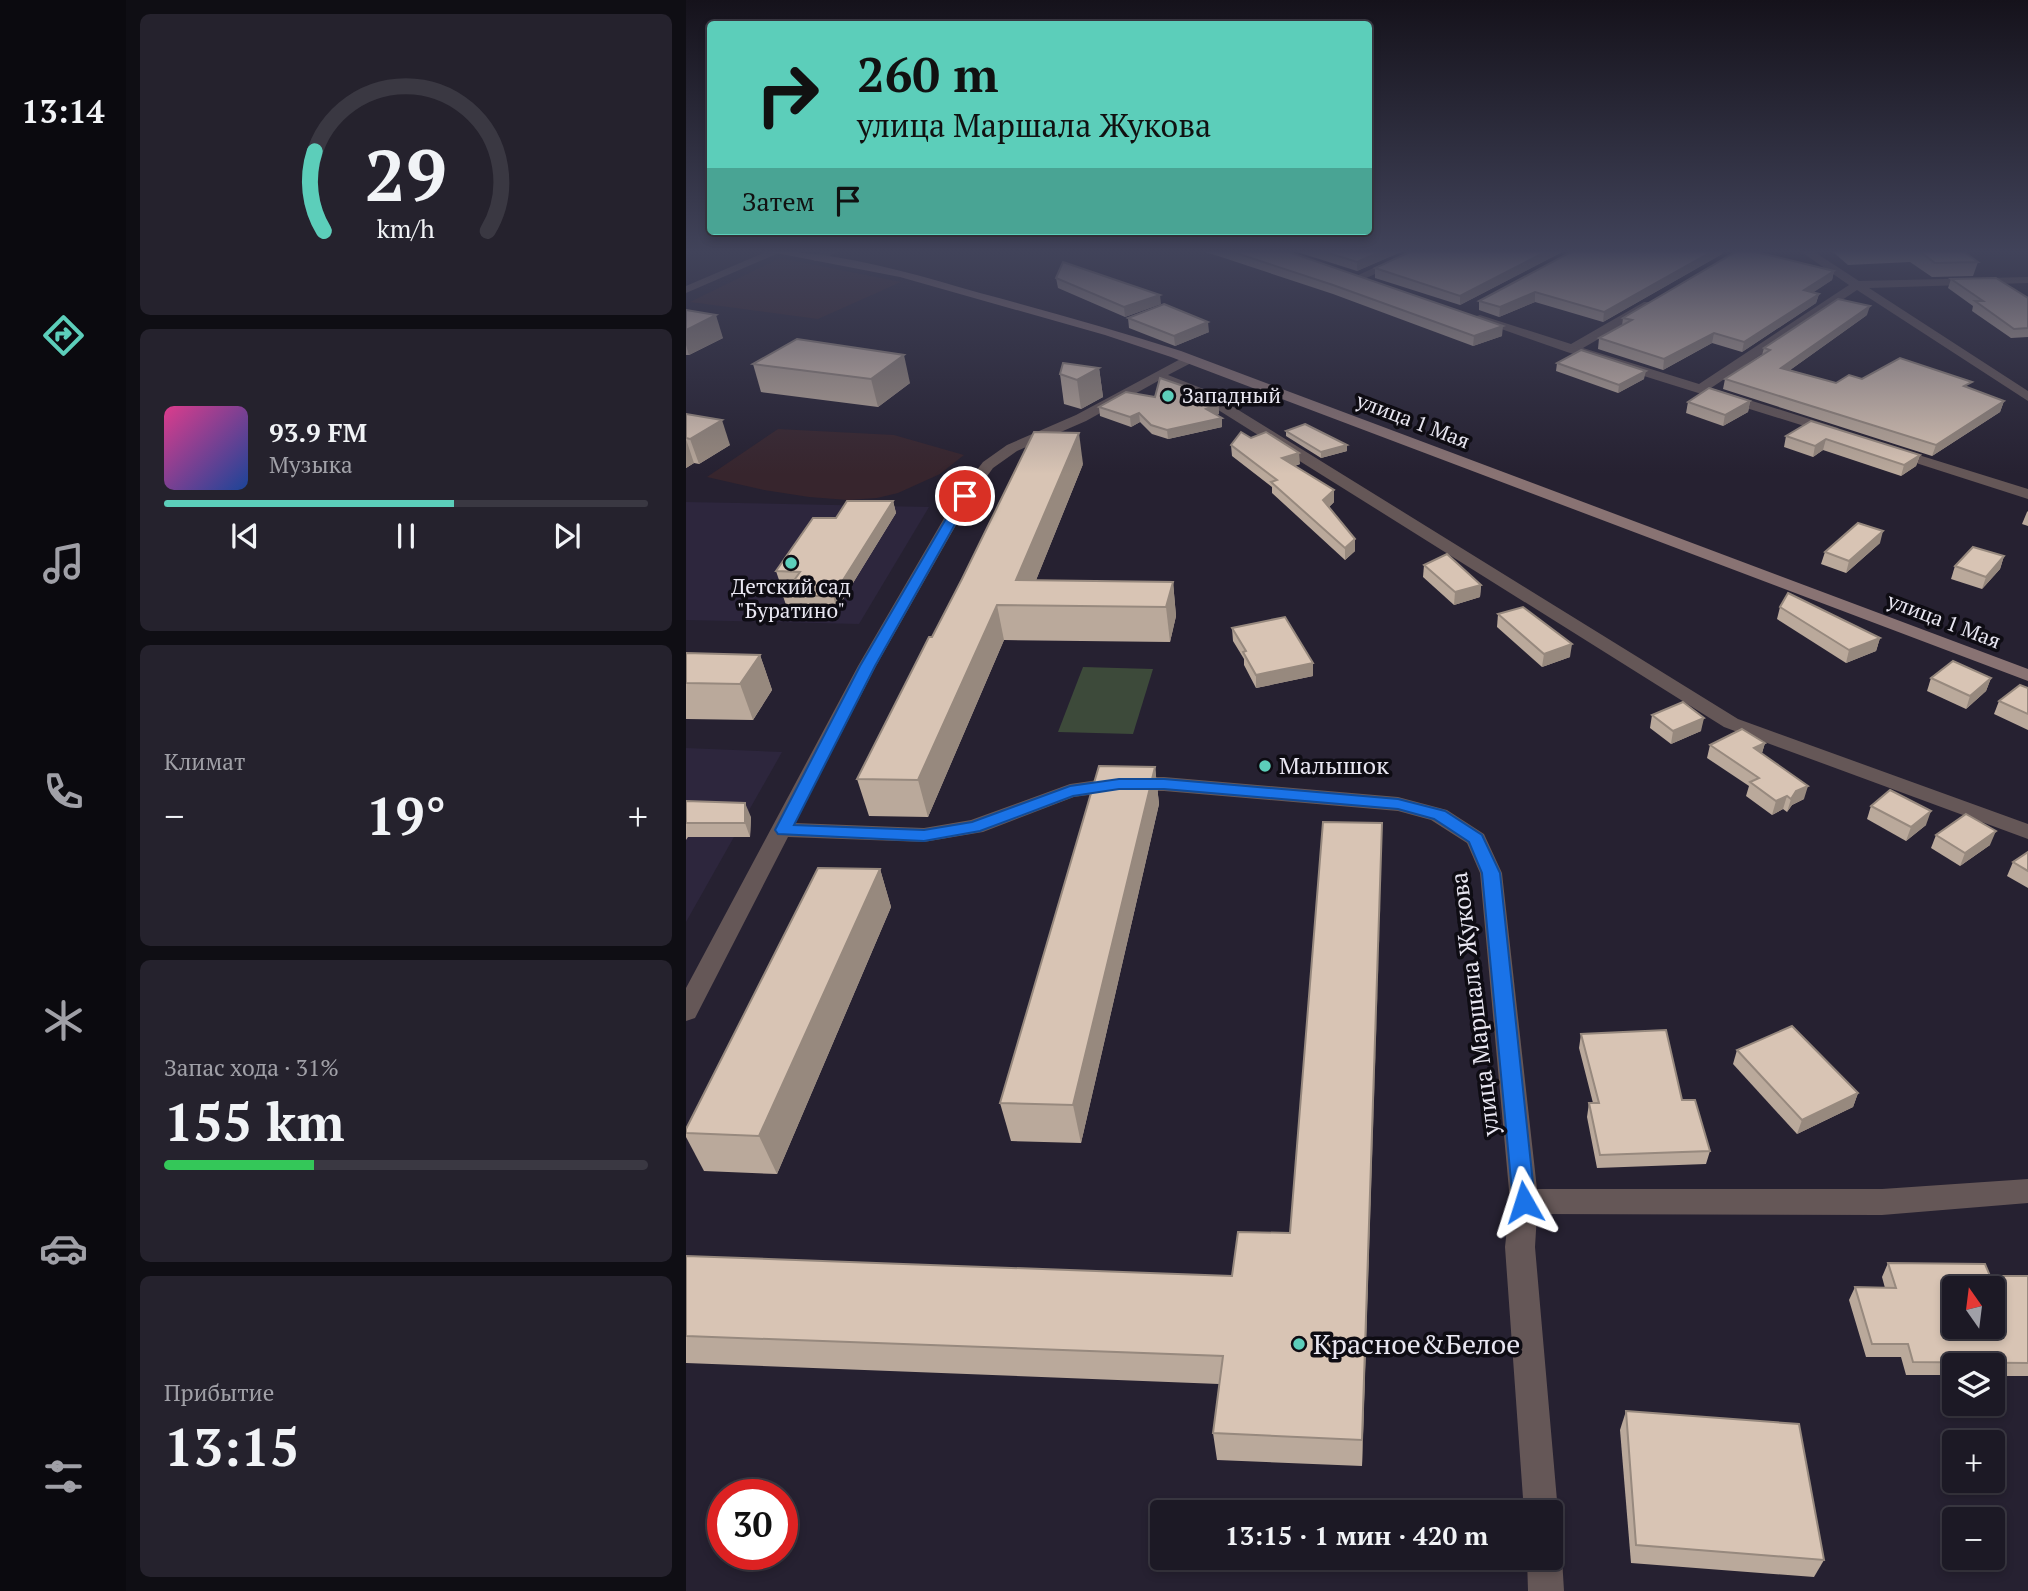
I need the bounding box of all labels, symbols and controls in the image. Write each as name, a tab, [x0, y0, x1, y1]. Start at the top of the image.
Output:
text: 260 m	[857, 41, 999, 106]
icon: right	[742, 49, 833, 140]
text: 13:14	[21, 90, 105, 132]
text: улица Маршала Жукова	[857, 104, 1211, 146]
text: 29	[365, 125, 447, 222]
icon: arrive	[829, 182, 867, 220]
text: Затем	[742, 184, 815, 218]
text: km/h	[377, 212, 435, 245]
icon: directions	[39, 311, 88, 360]
place label: Западный	[1182, 381, 1281, 409]
street label: улица 1 Мая	[1352, 385, 1474, 454]
marker: Западный	[1160, 388, 1176, 404]
text: 93.9 FM	[269, 415, 367, 449]
text: Музыка	[269, 449, 353, 480]
pin	[935, 466, 995, 526]
icon: arrive	[946, 477, 984, 515]
icon: previous	[226, 517, 264, 555]
icon: pause	[387, 517, 425, 555]
icon: next	[548, 517, 586, 555]
icon: music	[39, 539, 88, 588]
marker: Детский сад "Буратино"	[783, 555, 799, 571]
place label: Детский сад "Буратино"	[731, 572, 851, 624]
street label: улица 1 Мая	[1883, 585, 2005, 654]
text: Климат	[164, 746, 245, 777]
place label: Малышок	[1279, 749, 1389, 781]
marker: Малышок	[1257, 758, 1273, 774]
icon: phone	[39, 767, 88, 816]
text: 19°	[366, 781, 446, 850]
text: −	[164, 791, 184, 841]
text: +	[628, 791, 648, 841]
street label: улица Маршала Жукова	[1442, 870, 1506, 1139]
icon: climate	[39, 996, 88, 1045]
text: Запас хода · 31%	[164, 1052, 339, 1083]
text: 155 km	[164, 1087, 345, 1156]
position arrow	[1487, 1165, 1561, 1239]
icon: car	[39, 1224, 88, 1273]
north arrow	[1942, 1276, 2006, 1339]
map controls	[1942, 1276, 2005, 1570]
place label: Красное&Белое	[1313, 1325, 1520, 1362]
marker: Красное&Белое	[1291, 1336, 1307, 1352]
button: layers	[1942, 1353, 2005, 1416]
text: Прибытие	[164, 1377, 274, 1408]
text: 13:15	[164, 1412, 299, 1481]
button: +	[1942, 1430, 2005, 1493]
icon: filters	[39, 1452, 88, 1501]
speed limit sign: 30	[707, 1479, 798, 1570]
button: −	[1942, 1507, 2005, 1570]
text: 13:15 · 1 мин · 420 m	[1225, 1518, 1488, 1552]

